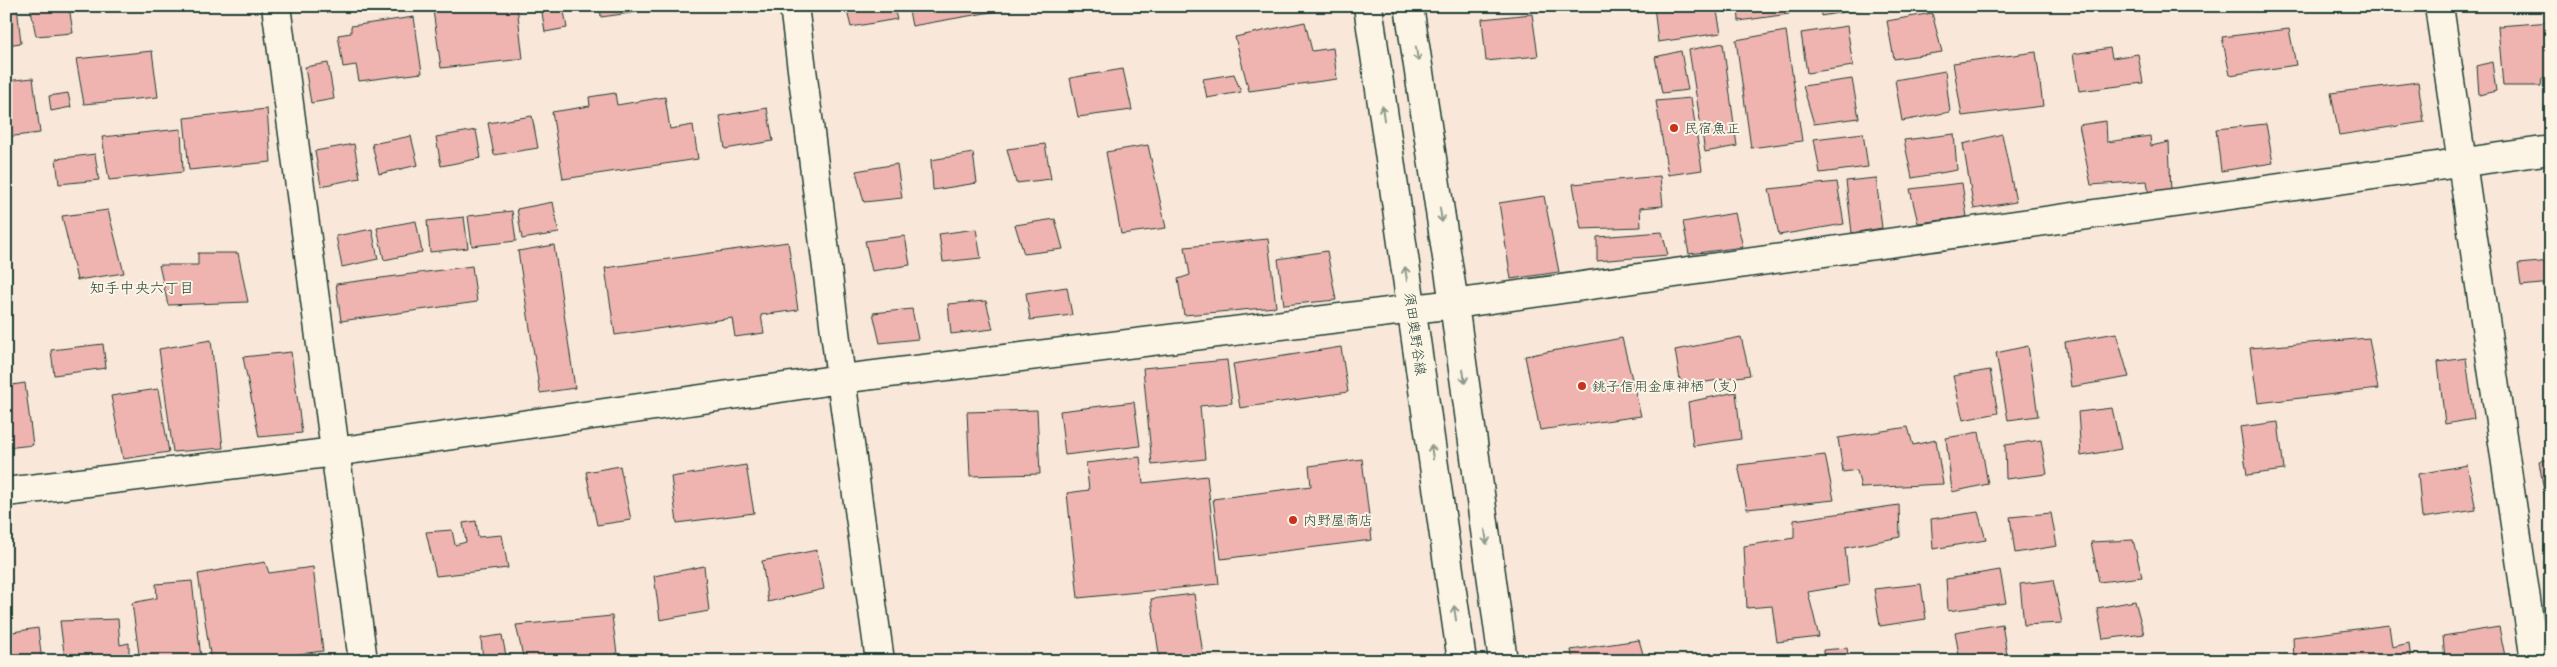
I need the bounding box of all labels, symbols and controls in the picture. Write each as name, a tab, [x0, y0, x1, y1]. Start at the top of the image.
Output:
one-way arrow	[1412, 46, 1422, 62]
one-way arrow	[1378, 105, 1388, 121]
place label: 民宿魚正	[1684, 120, 1740, 137]
marker: 民宿魚正	[1668, 122, 1680, 134]
one-way arrow	[1436, 207, 1446, 223]
one-way arrow	[1401, 266, 1411, 282]
district label: 知手中央六丁目	[89, 279, 195, 298]
street label: 須田奥野谷線	[1401, 291, 1429, 377]
one-way arrow	[1459, 368, 1469, 384]
place label: 銚子信用金庫神栖（支）	[1592, 378, 1746, 395]
marker: 銚子信用金庫神栖（支）	[1576, 380, 1588, 392]
one-way arrow	[1427, 444, 1437, 460]
place label: 内野屋商店	[1303, 512, 1373, 529]
marker: 内野屋商店	[1287, 514, 1299, 526]
one-way arrow	[1481, 529, 1491, 545]
one-way arrow	[1450, 605, 1460, 621]

